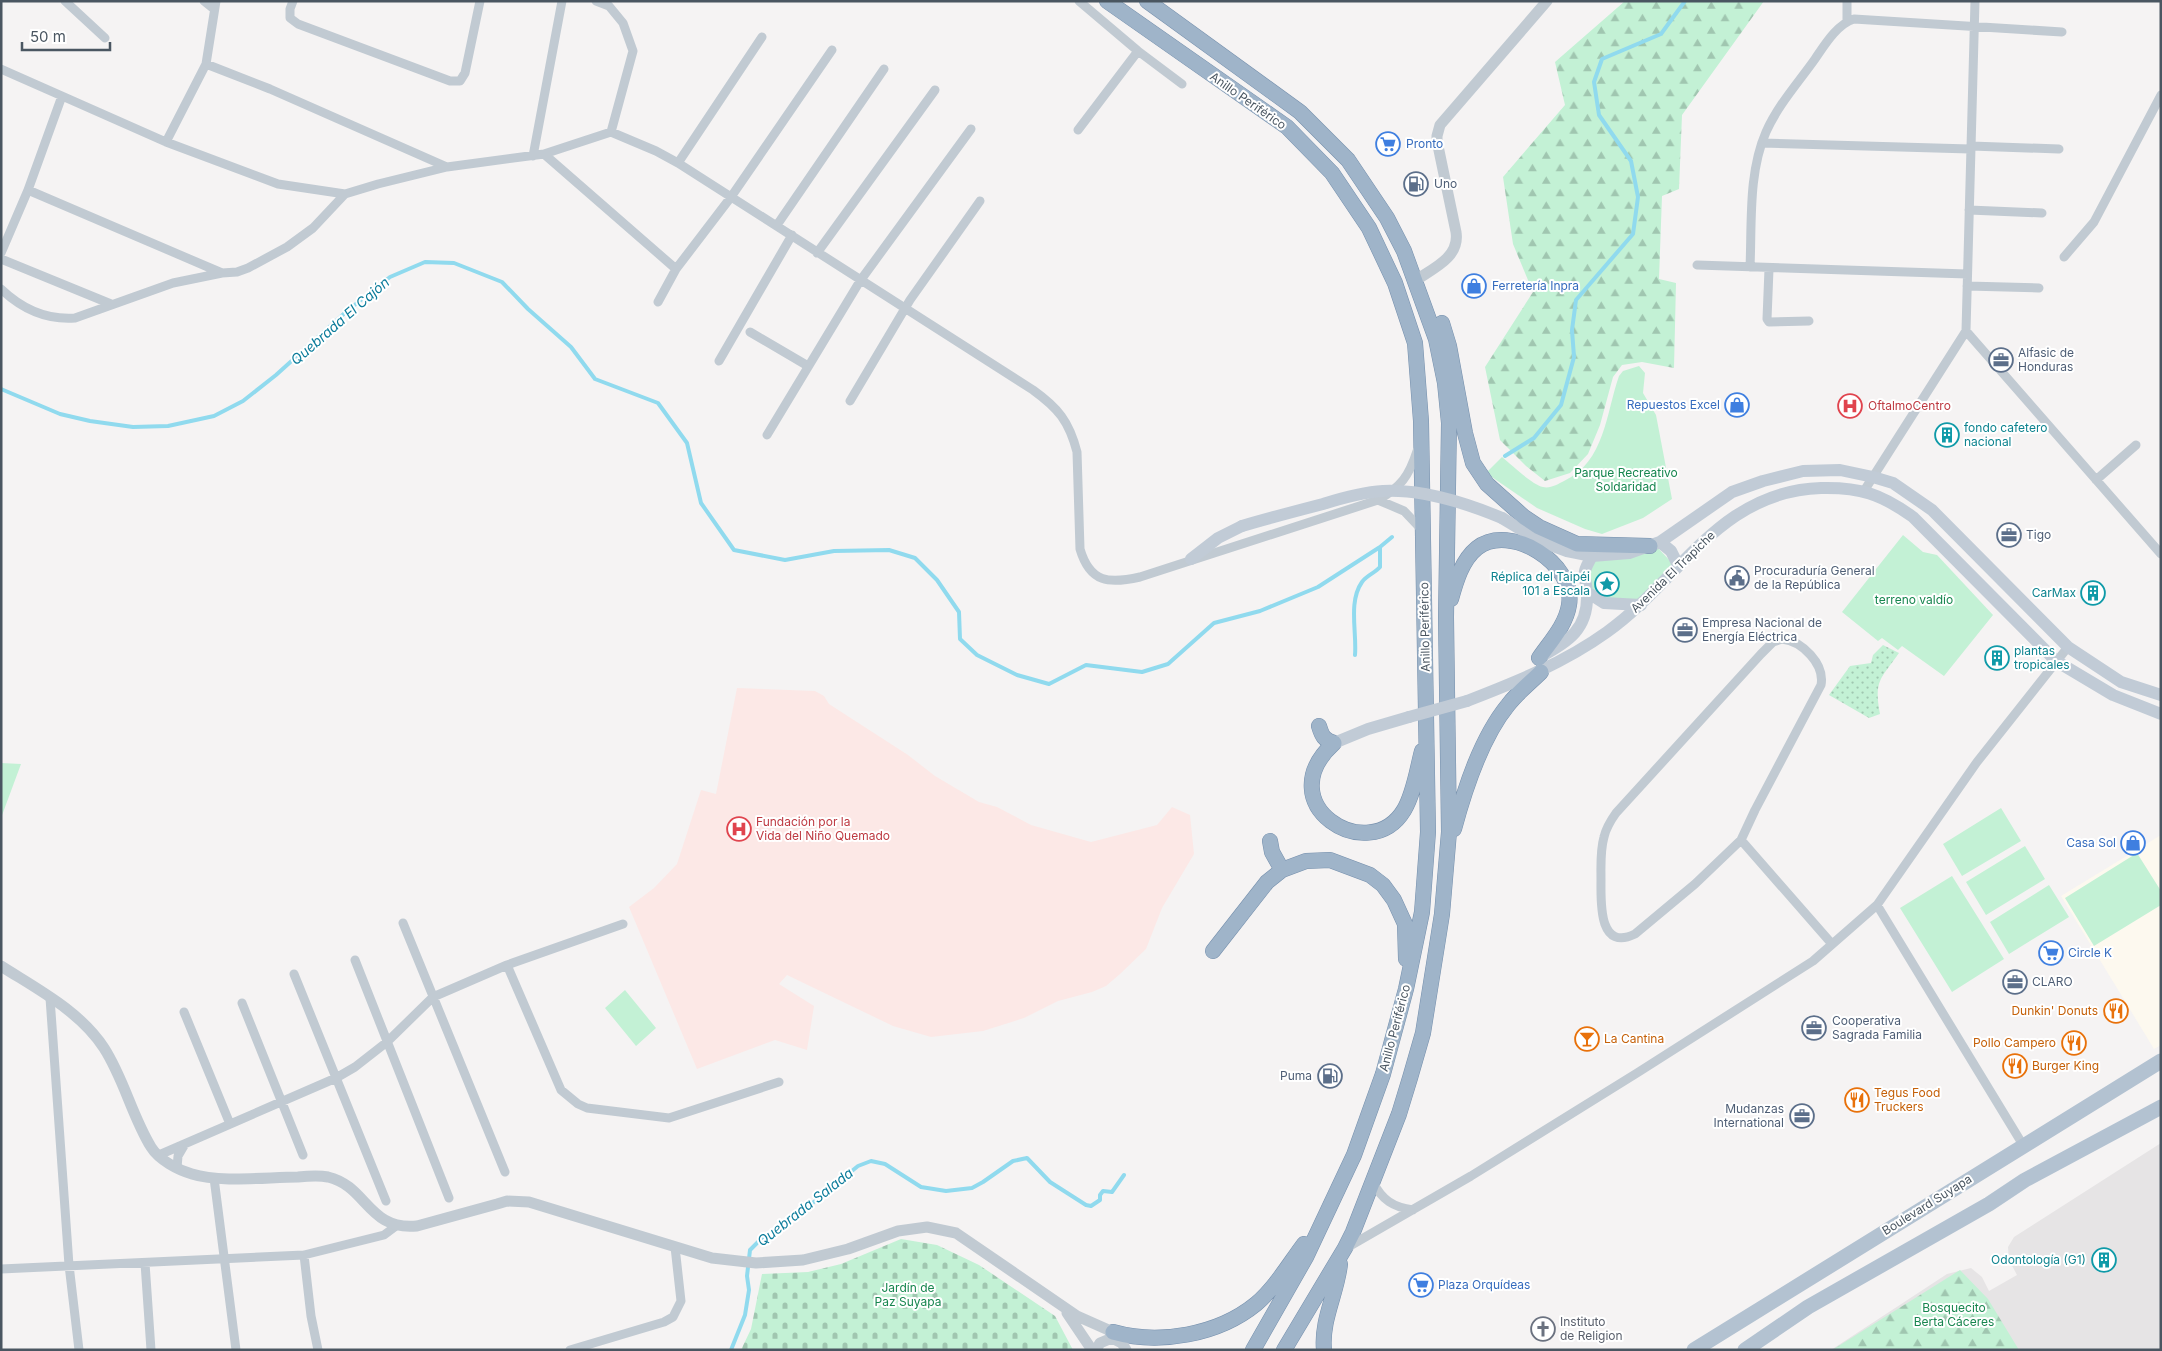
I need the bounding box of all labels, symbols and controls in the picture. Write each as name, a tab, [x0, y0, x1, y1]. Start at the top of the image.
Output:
scale bar	[22, 20, 110, 52]
text: 50 m	[30, 27, 66, 46]
street label: Anillo Periférico	[1207, 69, 1289, 132]
supermarket icon: Pronto	[1375, 131, 1401, 157]
place label: Pronto	[1406, 136, 1443, 151]
fuel station icon: Uno	[1403, 171, 1429, 197]
place label: Uno	[1434, 176, 1457, 191]
water label: Quebrada El Cajón	[287, 273, 392, 368]
shop icon: Ferretería Inpra	[1461, 273, 1487, 299]
place label: Ferretería Inpra	[1492, 278, 1579, 293]
place label: Alfasic de Honduras	[2018, 345, 2074, 374]
office icon: Alfasic de Honduras	[1988, 347, 2014, 373]
shop icon: Repuestos Excel	[1724, 392, 1750, 418]
hospital icon: OftalmoCentro	[1837, 393, 1863, 419]
place label: Repuestos Excel	[1627, 397, 1720, 412]
place label: OftalmoCentro	[1868, 398, 1951, 413]
place label: fondo cafetero nacional	[1964, 420, 2047, 449]
building icon: fondo cafetero nacional	[1934, 422, 1960, 448]
park label: Parque Recreativo Soldaridad	[1574, 465, 1678, 494]
office icon: Tigo	[1996, 522, 2022, 548]
place label: Tigo	[2026, 527, 2051, 542]
street label: Avenida El Trapiche	[1627, 528, 1718, 616]
place label: Procuraduría General de la República	[1754, 563, 1875, 592]
public building icon: Procuraduría General de la República	[1724, 565, 1750, 591]
place label: Réplica del Taipéi 101 a Escala	[1491, 569, 1590, 598]
place icon: Réplica del Taipéi 101 a Escala	[1594, 571, 1620, 597]
building icon: CarMax	[2080, 580, 2106, 606]
street label: Anillo Periférico	[1416, 582, 1433, 672]
place label: CarMax	[2032, 585, 2076, 600]
park label: terreno valdío	[1875, 592, 1953, 607]
place label: Empresa Nacional de Energía Eléctrica	[1702, 615, 1822, 644]
office icon: Empresa Nacional de Energía Eléctrica	[1672, 617, 1698, 643]
place label: plantas tropicales	[2014, 643, 2070, 672]
building icon: plantas tropicales	[1984, 645, 2010, 671]
place label: Fundación por la Vida del Niño Quemado	[756, 814, 890, 843]
hospital icon: Fundación por la Vida del Niño Quemado	[726, 816, 752, 842]
shop icon: Casa Sol	[2120, 830, 2146, 856]
place label: Casa Sol	[2066, 835, 2116, 850]
supermarket icon: Circle K	[2038, 940, 2064, 966]
place label: Circle K	[2068, 945, 2112, 960]
office icon: CLARO	[2002, 969, 2028, 995]
place label: CLARO	[2032, 974, 2073, 989]
street label: Anillo Periférico	[1376, 983, 1413, 1073]
restaurant icon: Dunkin' Donuts	[2103, 998, 2129, 1024]
place label: Dunkin' Donuts	[2011, 1003, 2098, 1018]
place label: Cooperativa Sagrada Familia	[1832, 1013, 1922, 1042]
office icon: Cooperativa Sagrada Familia	[1801, 1015, 1827, 1041]
bar icon: La Cantina	[1574, 1026, 1600, 1052]
restaurant icon: Pollo Campero	[2061, 1030, 2087, 1056]
place label: La Cantina	[1604, 1031, 1664, 1046]
place label: Pollo Campero	[1973, 1035, 2056, 1050]
restaurant icon: Burger King	[2002, 1053, 2028, 1079]
place label: Burger King	[2032, 1058, 2099, 1073]
fuel station icon: Puma	[1317, 1063, 1343, 1089]
place label: Puma	[1280, 1068, 1312, 1083]
place label: Tegus Food Truckers	[1874, 1085, 1940, 1114]
restaurant icon: Tegus Food Truckers	[1844, 1087, 1870, 1113]
place label: Mudanzas International	[1714, 1101, 1784, 1130]
office icon: Mudanzas International	[1789, 1103, 1815, 1129]
water label: Quebrada Salada	[753, 1164, 856, 1249]
street label: Boulevard Suyapa	[1879, 1171, 1974, 1238]
building icon: Odontología (G1)	[2091, 1247, 2117, 1273]
place label: Odontología (G1)	[1991, 1252, 2086, 1267]
supermarket icon: Plaza Orquídeas	[1408, 1272, 1434, 1298]
place label: Plaza Orquídeas	[1438, 1277, 1530, 1292]
park label: Jardín de Paz Suyapa	[875, 1280, 941, 1309]
park label: Bosquecito Berta Cáceres	[1914, 1300, 1994, 1329]
place label: Instituto de Religion	[1560, 1314, 1623, 1343]
church icon: Instituto de Religion	[1530, 1316, 1556, 1342]

